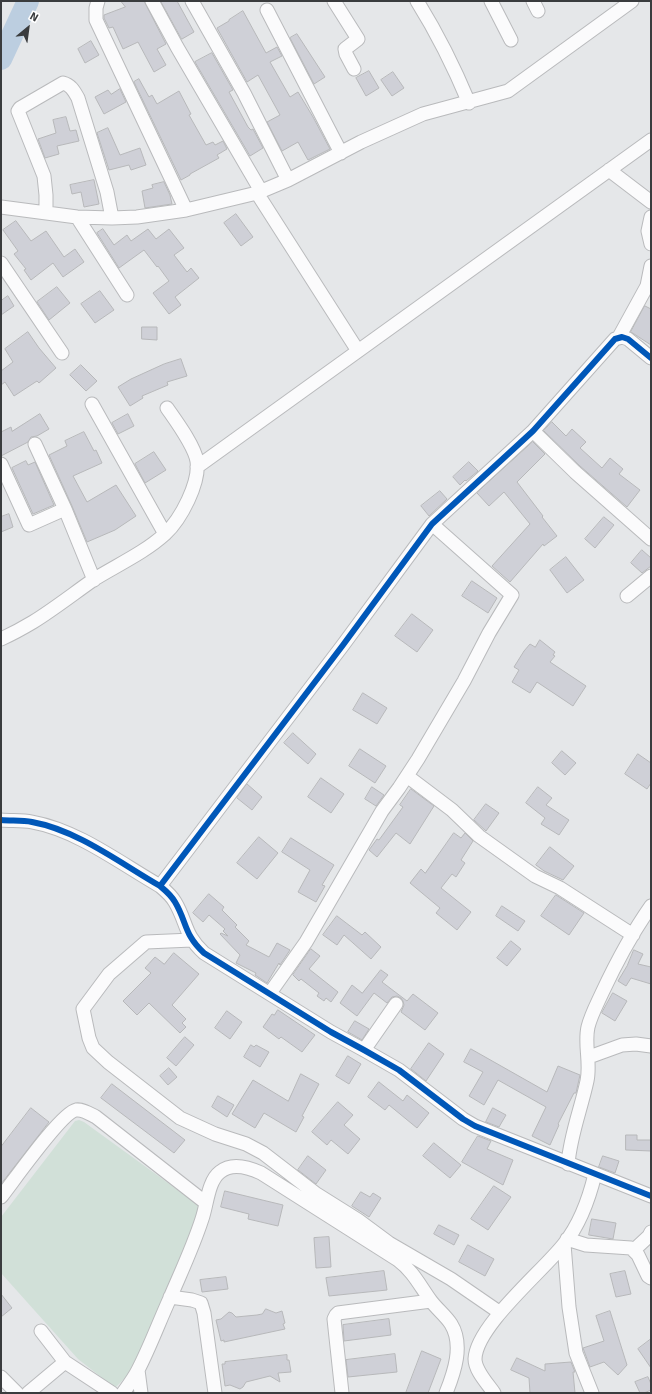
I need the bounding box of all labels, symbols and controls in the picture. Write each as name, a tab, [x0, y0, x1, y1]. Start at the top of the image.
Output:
north arrow	[8, 8, 48, 48]
text: N	[28, 10, 41, 25]

